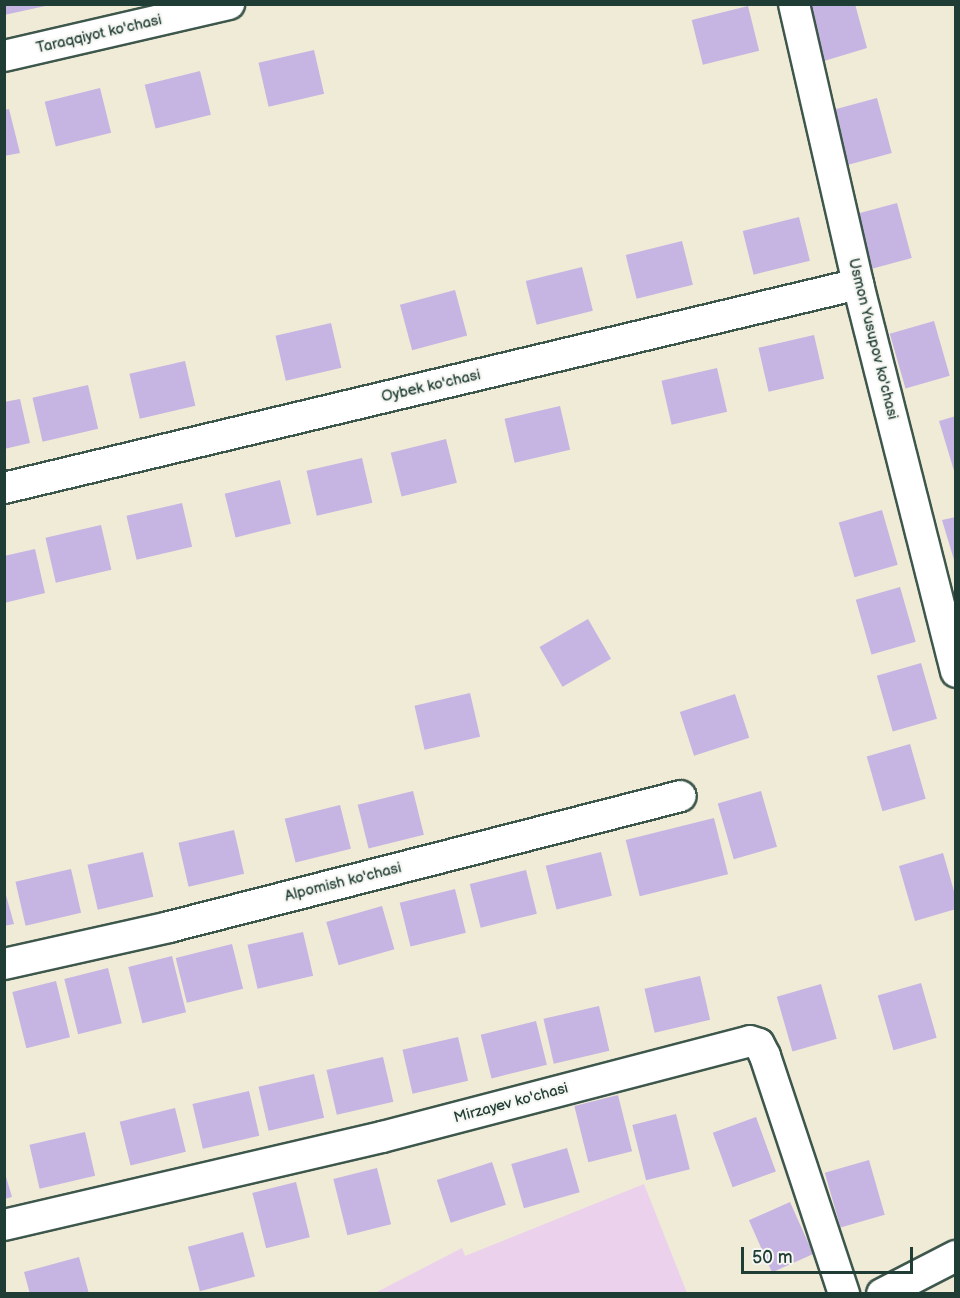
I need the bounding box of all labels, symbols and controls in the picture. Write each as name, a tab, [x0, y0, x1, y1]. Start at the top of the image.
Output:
street label: Taraqqiyot ko'chasi	[35, 11, 163, 57]
street label: Usmon Yusupov ko'chasi	[844, 256, 902, 422]
street label: Oybek ko'chasi	[380, 366, 482, 406]
street label: Alpomish ko'chasi	[283, 859, 403, 905]
street label: Mirzayev ko'chasi	[452, 1079, 570, 1127]
scale bar	[744, 1235, 916, 1273]
text: 50 m	[752, 1247, 793, 1268]

